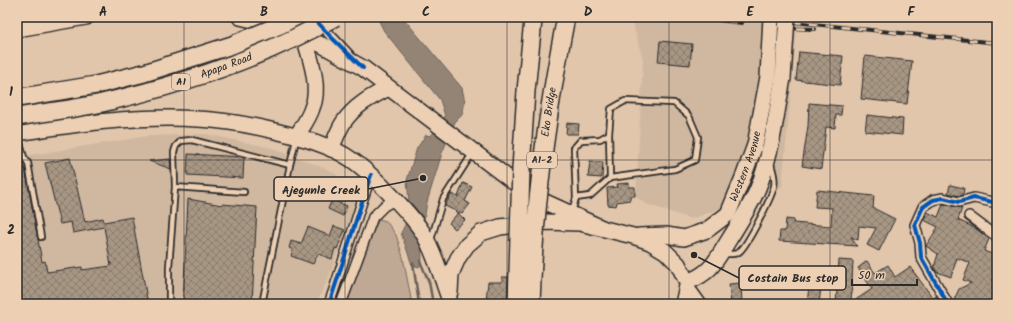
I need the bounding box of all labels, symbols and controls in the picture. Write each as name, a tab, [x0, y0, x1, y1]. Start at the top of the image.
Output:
text: A	[99, 2, 107, 23]
text: B	[260, 2, 268, 23]
text: C	[422, 2, 430, 23]
text: D	[584, 2, 593, 23]
text: E	[746, 2, 754, 23]
text: F	[907, 2, 915, 23]
street label: Apapa Road	[198, 48, 256, 84]
road number: A1	[172, 74, 190, 90]
text: 1	[9, 82, 13, 103]
street label: Eko Bridge	[537, 86, 562, 138]
street label: Western Avenue	[725, 130, 766, 204]
road number: A1-2	[527, 152, 557, 168]
callout: Ajegunle Creek	[274, 177, 368, 201]
text: Ajegunle Creek	[282, 181, 361, 200]
text: 2	[7, 220, 15, 241]
scale bar	[852, 261, 917, 287]
callout: Costain Bus stop	[739, 266, 846, 290]
text: 50 m	[858, 266, 885, 285]
text: Costain Bus stop	[748, 269, 839, 288]

